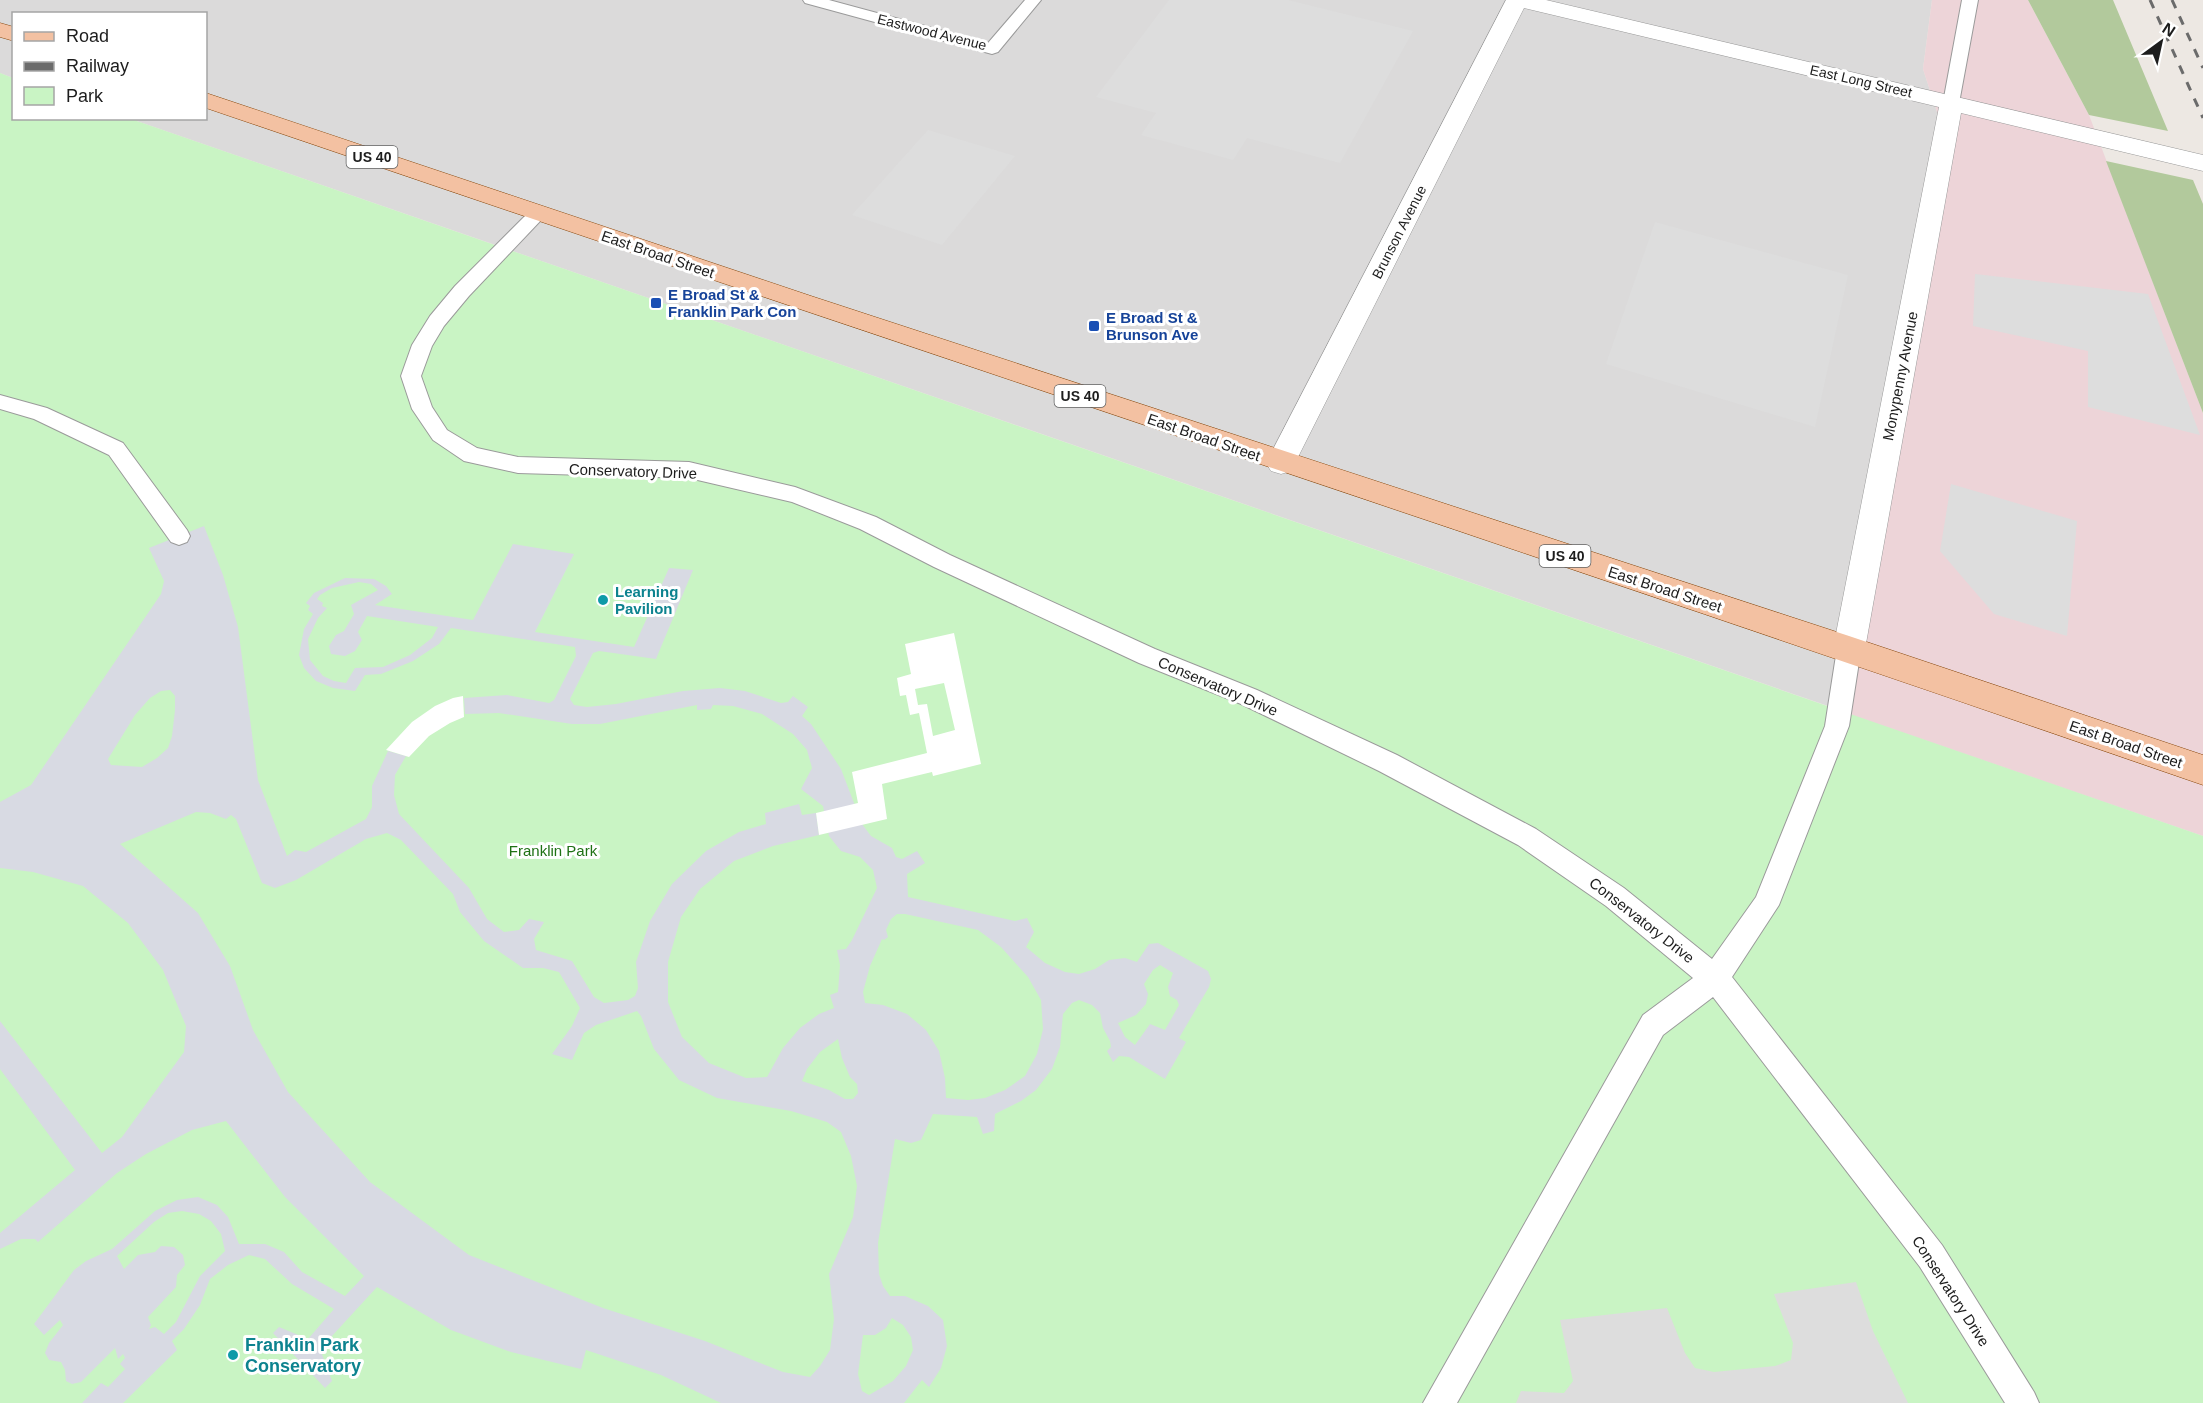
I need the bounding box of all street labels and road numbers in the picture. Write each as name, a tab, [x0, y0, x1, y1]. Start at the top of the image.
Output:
street label: Eastwood Avenue	[876, 11, 988, 53]
street label: East Long Street	[1808, 61, 1914, 101]
road number: US 40	[346, 146, 398, 168]
street label: Brunson Avenue	[1369, 183, 1429, 281]
street label: East Broad Street	[599, 227, 718, 282]
street label: Monypenny Avenue	[1879, 310, 1921, 442]
road number: US 40	[1054, 385, 1106, 407]
street label: East Broad Street	[1145, 410, 1264, 465]
street label: Conservatory Drive	[569, 460, 697, 482]
road number: US 40	[1540, 545, 1590, 567]
street label: East Broad Street	[1606, 563, 1725, 616]
street label: Conservatory Drive	[1156, 653, 1280, 719]
street label: East Broad Street	[2067, 717, 2186, 772]
street label: Conservatory Drive	[1586, 874, 1698, 966]
street label: Conservatory Drive	[1909, 1233, 1993, 1349]

